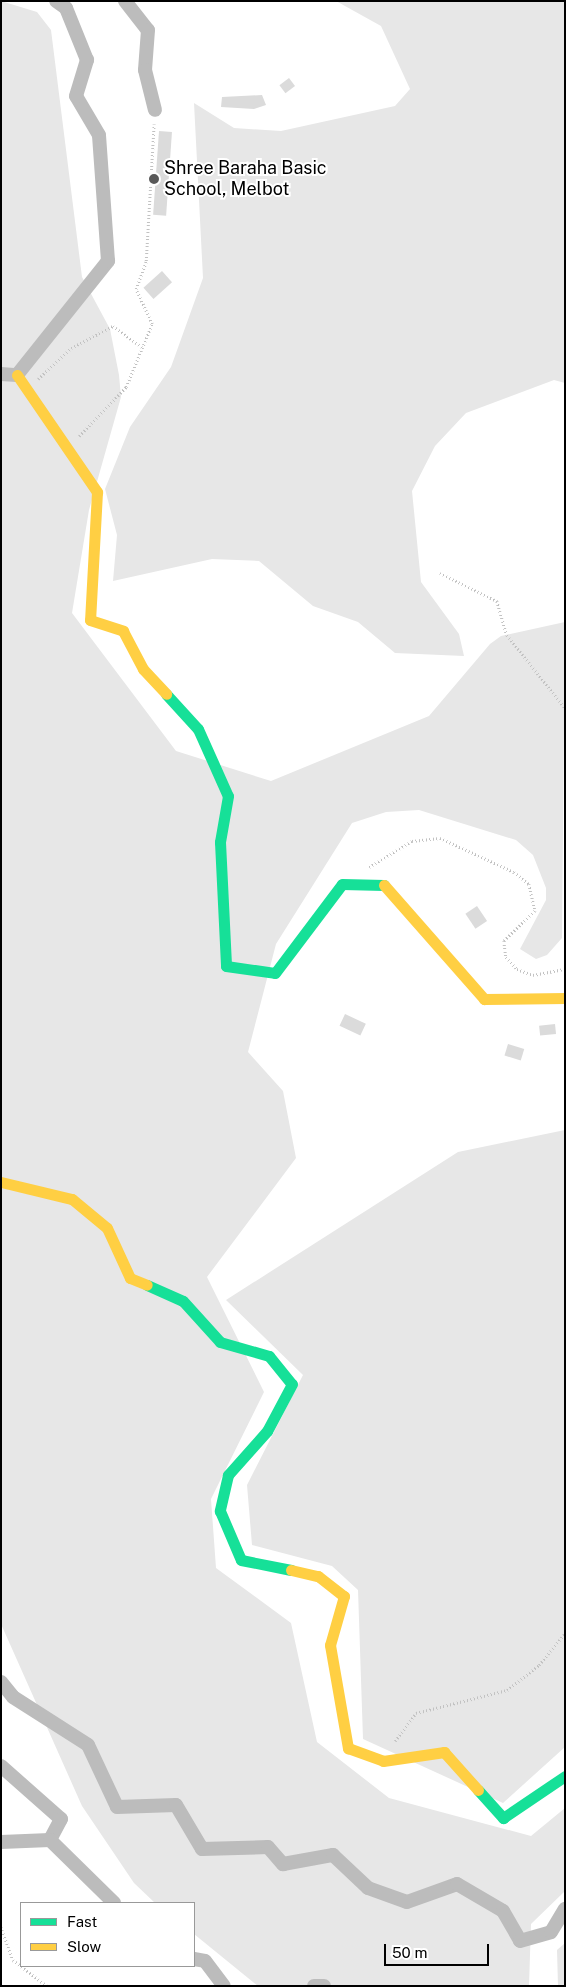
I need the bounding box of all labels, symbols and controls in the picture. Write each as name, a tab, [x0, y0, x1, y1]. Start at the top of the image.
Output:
place label: Shree Baraha Basic School, Melbot	[164, 158, 327, 200]
marker: Shree Baraha Basic School, Melbot	[148, 173, 160, 185]
legend	[20, 1902, 195, 1967]
text: Fast	[67, 1913, 97, 1930]
scale bar	[386, 1934, 491, 1966]
text: Slow	[67, 1938, 101, 1955]
text: 50 m	[392, 1944, 427, 1961]

